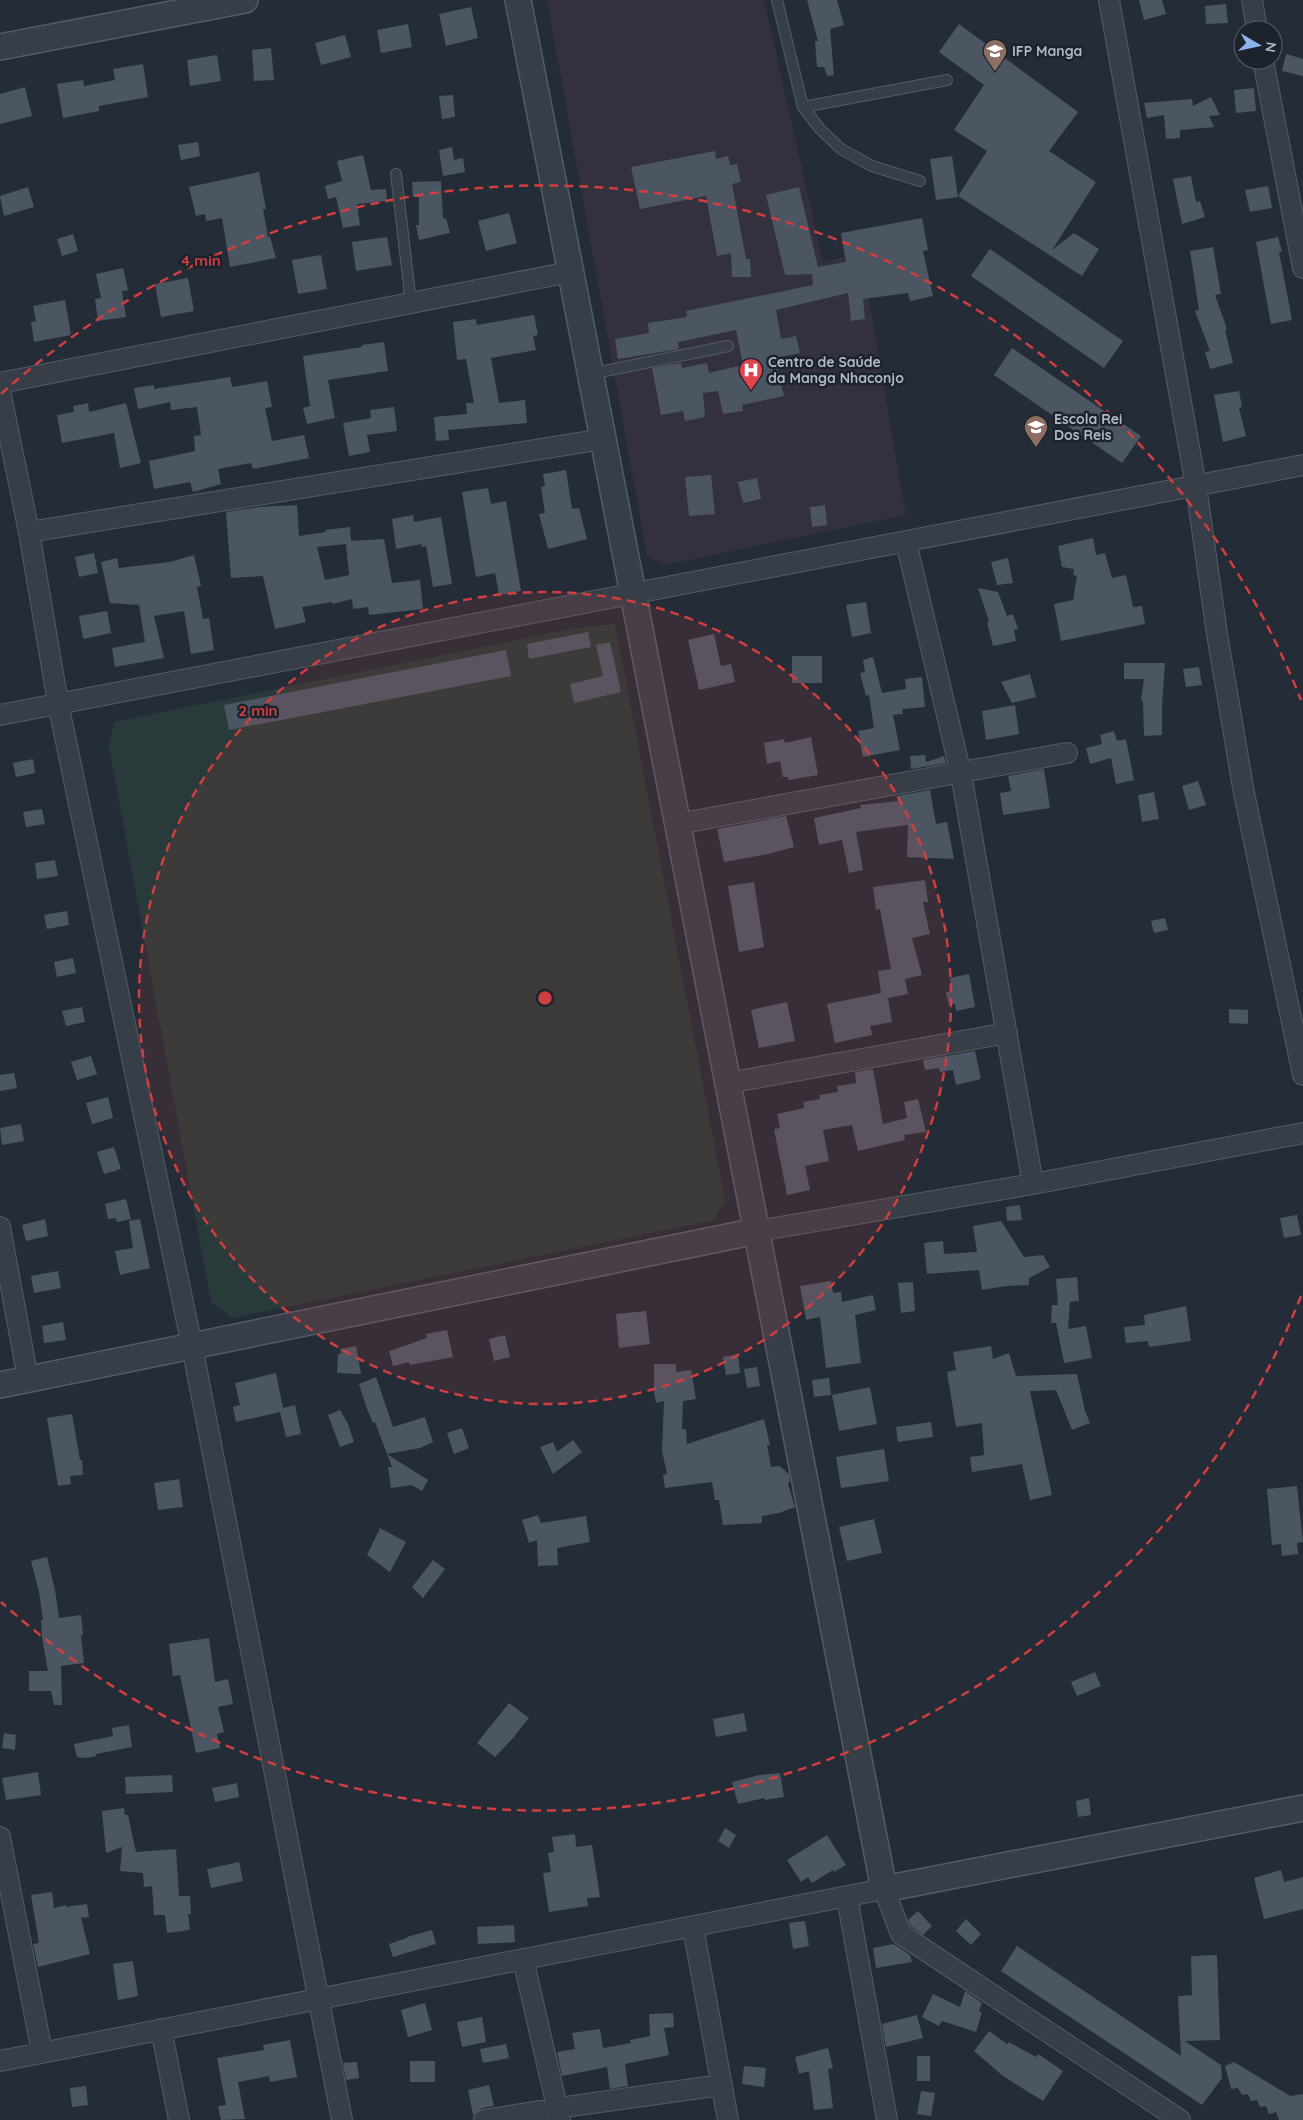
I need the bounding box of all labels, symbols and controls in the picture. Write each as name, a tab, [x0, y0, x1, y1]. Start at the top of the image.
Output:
north arrow	[1233, 20, 1283, 70]
school or university icon: IFP Manga	[982, 38, 1008, 72]
text: N	[1261, 41, 1281, 54]
place label: IFP Manga	[1012, 42, 1082, 60]
text: 4 min	[181, 251, 221, 270]
place label: Centro de Saúde da Manga Nhaconjo	[768, 353, 904, 387]
hospital icon: Centro de Saúde da Manga Nhaconjo	[738, 357, 764, 391]
place label: Escola Rei Dos Reis	[1054, 410, 1122, 444]
school or university icon: Escola Rei Dos Reis	[1023, 414, 1049, 448]
text: 2 min	[238, 701, 278, 720]
centre of rings	[536, 989, 554, 1007]

